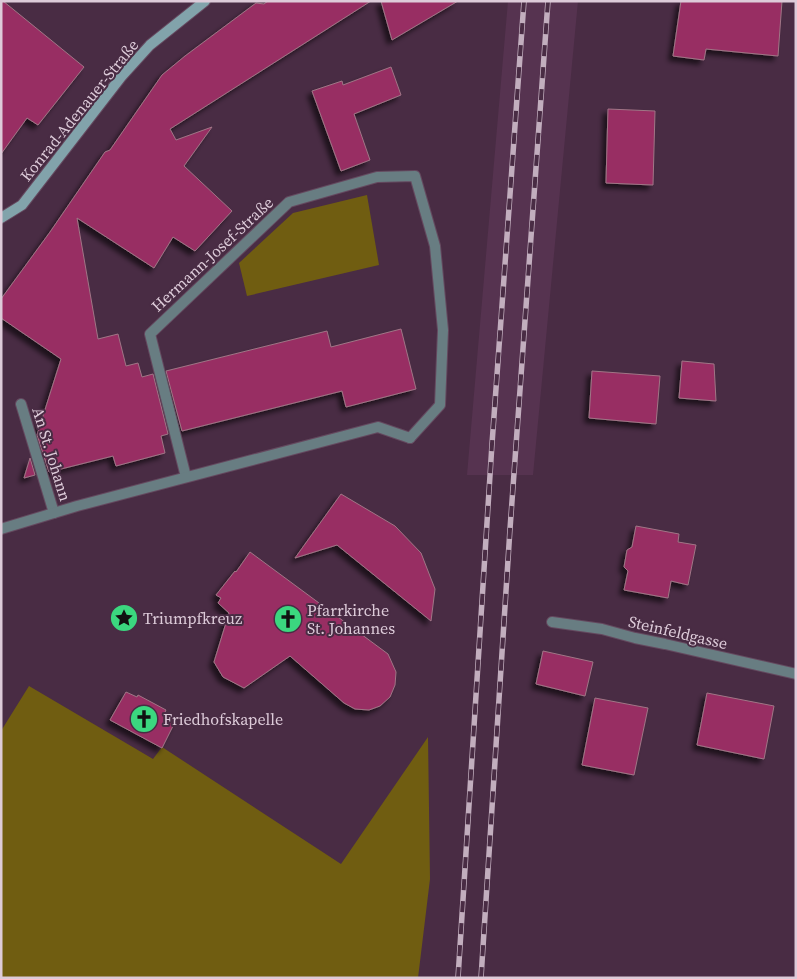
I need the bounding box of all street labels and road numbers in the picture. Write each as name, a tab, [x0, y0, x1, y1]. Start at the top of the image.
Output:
street label: Konrad-Adenauer-Straße	[15, 34, 143, 186]
street label: Hermann-Josef-Straße	[146, 192, 278, 316]
street label: An St. Johann	[27, 404, 77, 504]
street label: Steinfeldgasse	[626, 610, 730, 654]

